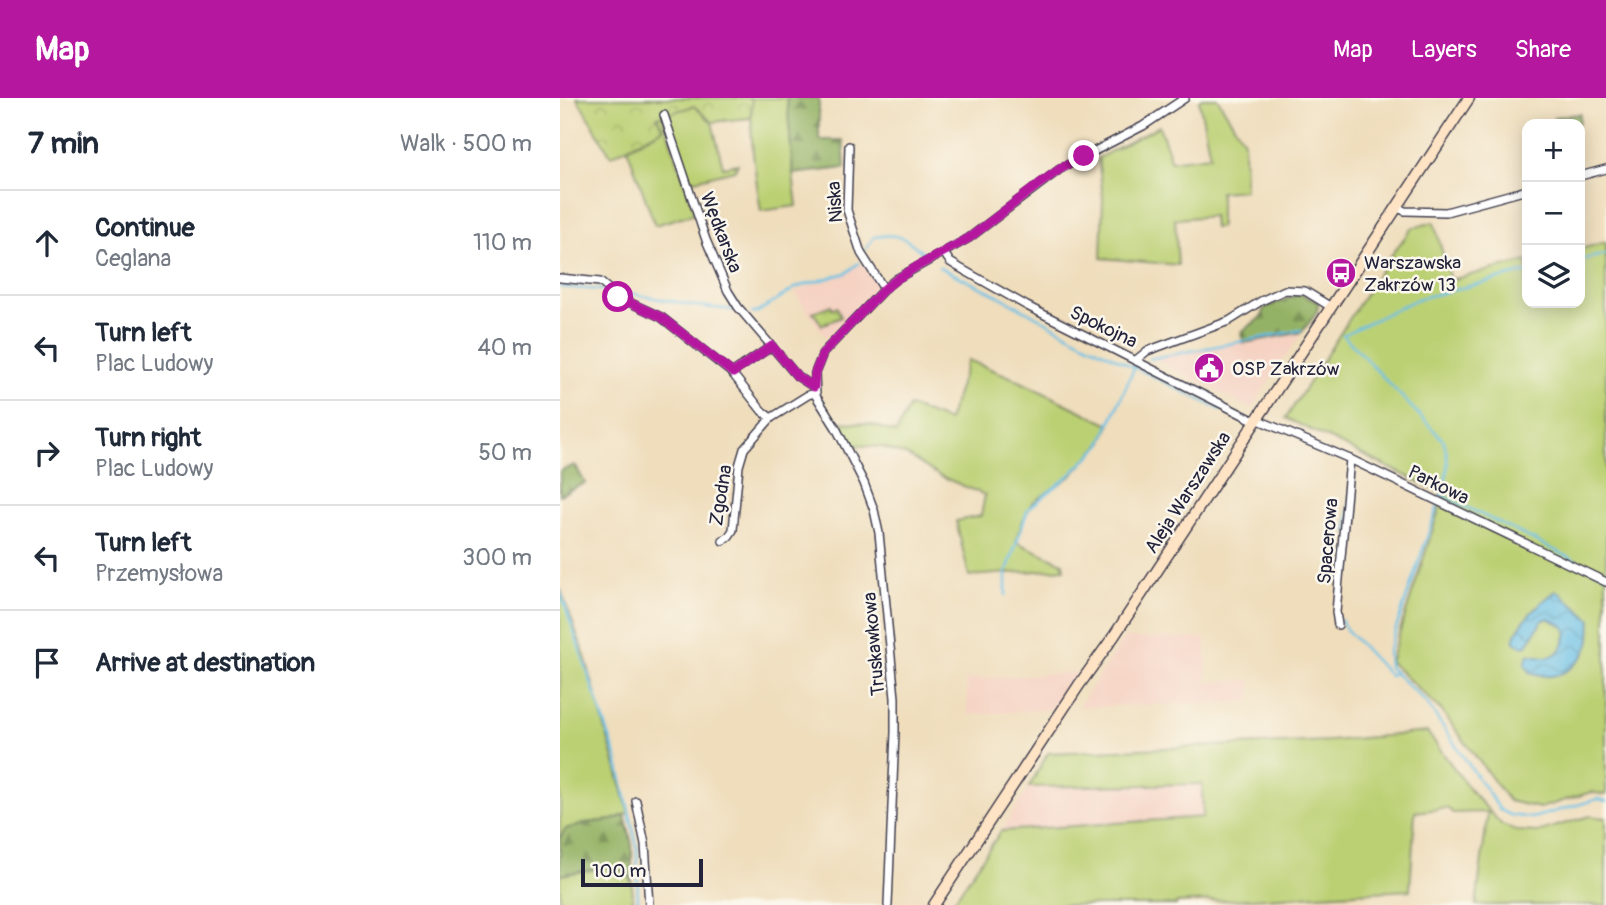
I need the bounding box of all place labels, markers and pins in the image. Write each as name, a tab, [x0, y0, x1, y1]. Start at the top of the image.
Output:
place label: Warszawska Zakrzów 13	[1364, 251, 1461, 297]
bus stop icon: Warszawska Zakrzów 13	[1324, 256, 1358, 290]
public building icon: OSP Zakrzów	[1192, 351, 1226, 385]
place label: OSP Zakrzów	[1232, 357, 1340, 381]

